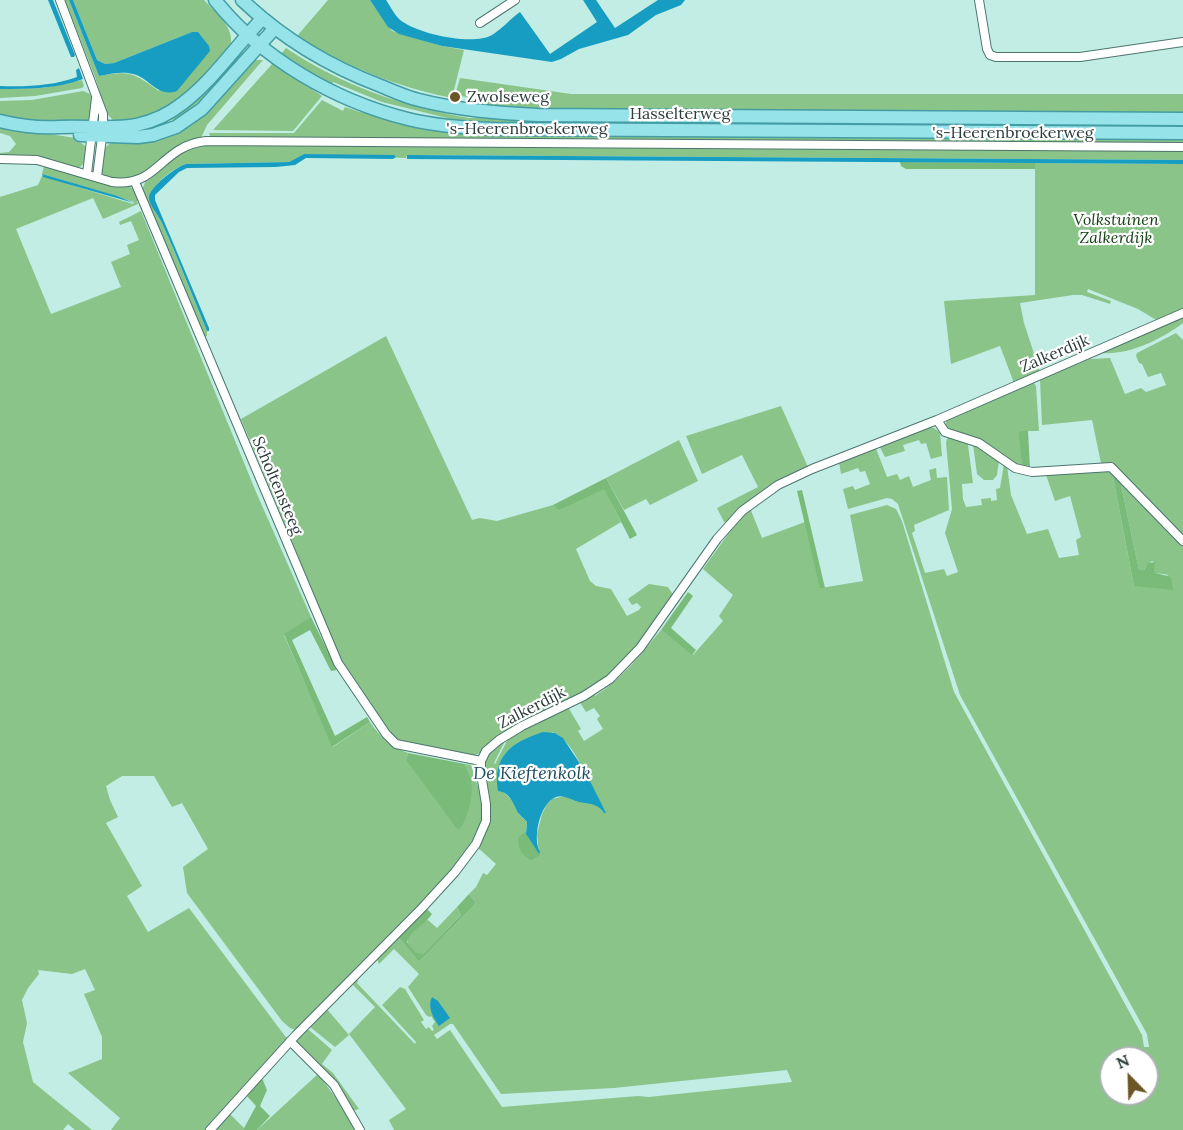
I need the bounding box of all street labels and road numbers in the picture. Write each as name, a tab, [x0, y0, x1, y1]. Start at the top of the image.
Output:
street label: Hasselterweg	[630, 104, 730, 124]
street label: 's-Heerenbroekerweg	[446, 119, 608, 139]
street label: 's-Heerenbroekerweg	[932, 123, 1094, 143]
street label: Zalkerdijk	[1018, 331, 1092, 377]
street label: Scholtensteeg	[248, 434, 306, 538]
street label: Zalkerdijk	[495, 683, 569, 733]

